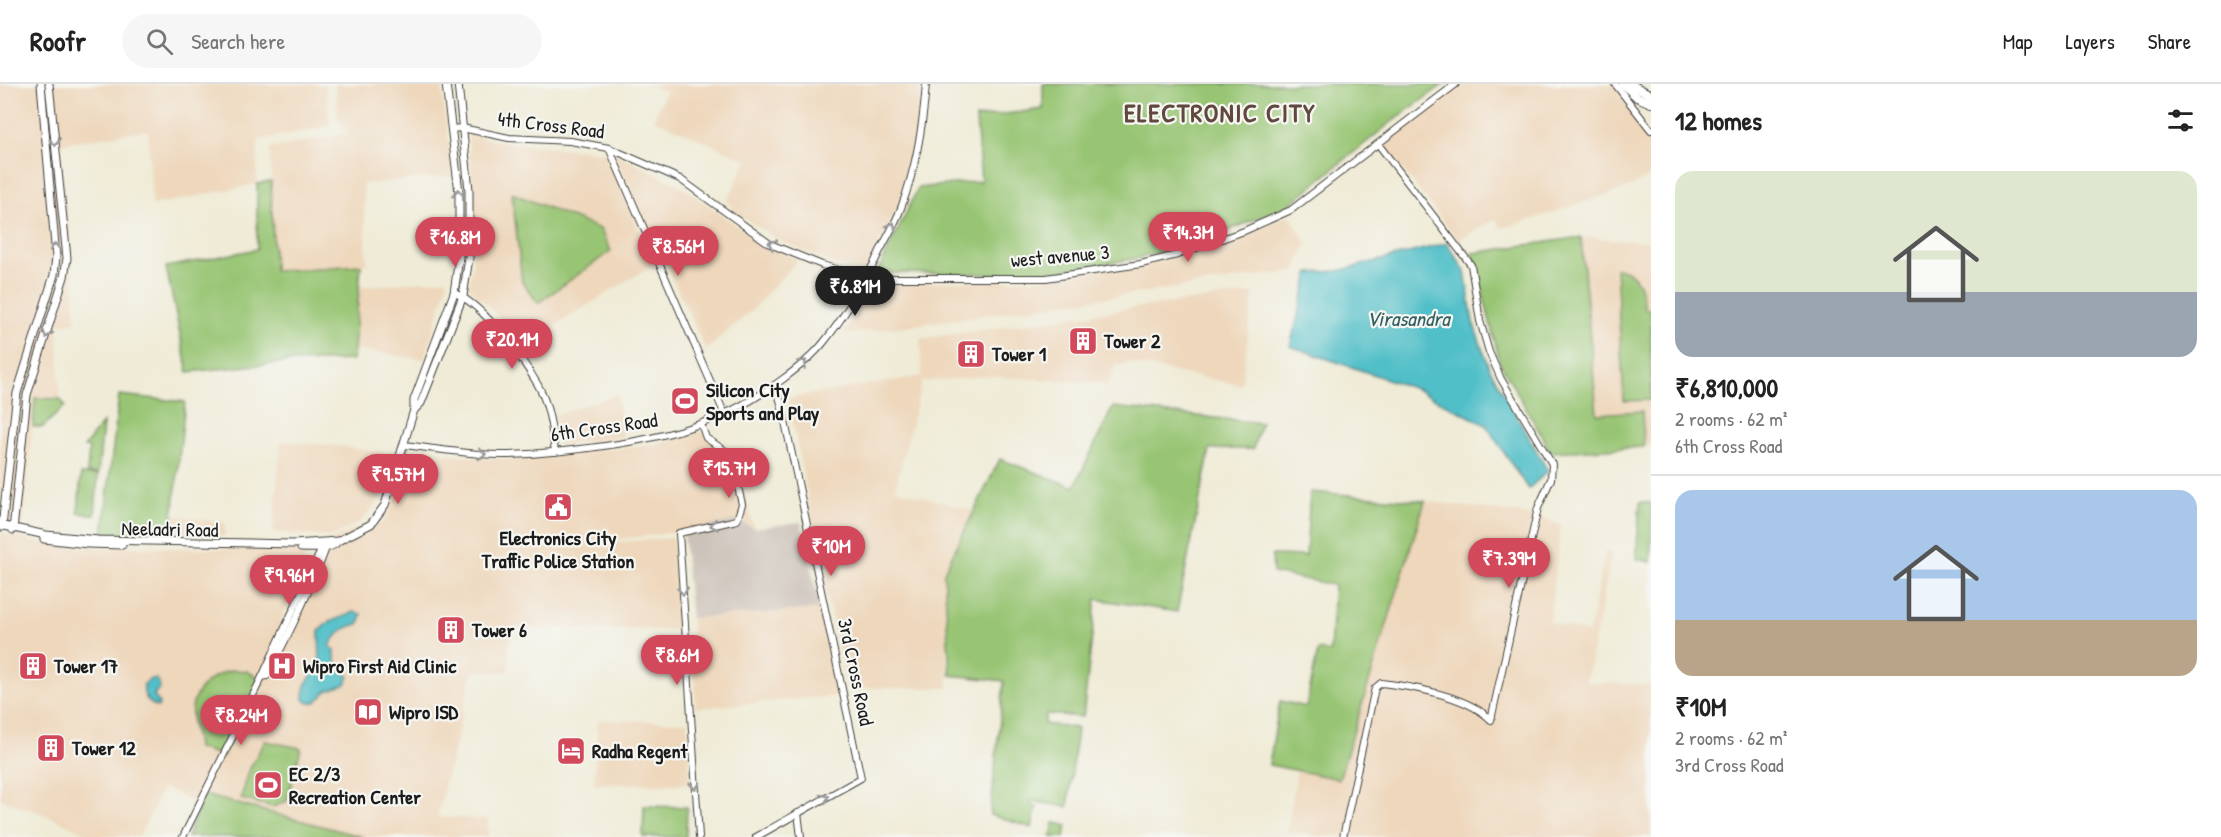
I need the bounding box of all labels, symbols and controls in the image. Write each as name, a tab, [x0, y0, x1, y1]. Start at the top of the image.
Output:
search box	[122, 14, 542, 68]
text: Roofr	[30, 22, 86, 60]
icon: search	[143, 25, 176, 58]
text: Search here	[191, 26, 285, 56]
text: Map	[2003, 27, 2032, 56]
text: Layers	[2065, 27, 2115, 56]
text: Share	[2148, 27, 2191, 56]
district label: ELECTRONIC CITY	[1124, 95, 1316, 130]
text: 12 homes	[1675, 103, 1762, 138]
icon: filters	[2164, 104, 2197, 137]
street label: 4th Cross Road	[496, 105, 606, 144]
one-way arrow	[48, 138, 61, 147]
one-way arrow	[452, 188, 465, 197]
icon: home	[1882, 210, 1990, 318]
pin: ₹14.3M	[1139, 212, 1237, 263]
pin: ₹16.8M	[406, 217, 504, 268]
text: ₹14.3M	[1162, 218, 1214, 245]
one-way arrow	[885, 222, 897, 233]
text: ₹16.8M	[429, 223, 481, 250]
pin: ₹8.56M	[629, 226, 727, 277]
text: ₹8.56M	[652, 232, 704, 259]
street label: west avenue 3	[1010, 238, 1110, 273]
one-way arrow	[767, 239, 778, 251]
one-way arrow	[49, 242, 62, 251]
pin: ₹6.81M	[806, 266, 904, 317]
text: ₹6.81M	[829, 272, 881, 299]
water label: Virasandra	[1366, 304, 1452, 333]
pin: ₹20.1M	[463, 319, 561, 370]
text: ₹20.1M	[485, 325, 539, 352]
building icon: Tower 2	[1067, 325, 1099, 357]
place label: Tower 2	[1103, 327, 1161, 354]
one-way arrow	[41, 328, 54, 339]
building icon: Tower 1	[955, 338, 987, 370]
place label: Tower 1	[991, 340, 1046, 367]
one-way arrow	[796, 359, 807, 370]
text: ₹6,810,000	[1675, 370, 1778, 405]
place label: Silicon City Sports and Play	[706, 376, 820, 427]
sports icon: Silicon City Sports and Play	[669, 385, 701, 417]
text: 2 rooms · 62 m²	[1675, 405, 1787, 432]
street label: 6th Cross Road	[549, 406, 659, 447]
text: 6th Cross Road	[1675, 432, 1782, 459]
one-way arrow	[478, 447, 487, 460]
pin: ₹15.7M	[680, 448, 778, 499]
pin: ₹9.57M	[349, 454, 447, 505]
text: ₹15.7M	[702, 454, 756, 481]
text: ₹9.57M	[371, 460, 425, 487]
public building icon: Electronics City Traffic Police Station	[542, 491, 574, 523]
street label: Neeladri Road	[121, 514, 219, 543]
one-way arrow	[709, 518, 719, 531]
place label: Electronics City Traffic Police Station	[481, 524, 634, 574]
pin: ₹10M	[795, 526, 867, 577]
icon: home	[1882, 529, 1990, 637]
text: ₹10M	[811, 532, 851, 559]
pin: ₹7.39M	[1460, 538, 1558, 589]
text: ₹7.39M	[1482, 544, 1536, 571]
pin: ₹9.96M	[240, 555, 338, 606]
text: ₹9.96M	[264, 561, 314, 588]
one-way arrow	[676, 587, 689, 596]
building icon: Tower 6	[435, 614, 467, 646]
place label: Tower 6	[471, 616, 527, 643]
street label: 3rd Cross Road	[832, 616, 881, 728]
pin: ₹8.6M	[635, 635, 719, 686]
text: ₹8.6M	[655, 641, 699, 668]
building icon: Tower 17	[17, 650, 49, 682]
hospital icon: Wipro First Aid Clinic	[266, 650, 298, 682]
place label: Tower 17	[53, 652, 118, 679]
place label: Wipro First Aid Clinic	[303, 652, 457, 680]
text: ₹10M	[1675, 689, 1726, 724]
pin: ₹8.24M	[192, 695, 290, 746]
library icon: Wipro ISD	[352, 696, 384, 728]
place label: Wipro ISD	[389, 698, 459, 726]
text: ₹8.24M	[214, 701, 268, 728]
text: 2 rooms · 62 m²	[1675, 724, 1787, 751]
building icon: Tower 12	[35, 732, 67, 764]
place label: Tower 12	[71, 734, 136, 761]
hotel icon: Radha Regent	[555, 735, 587, 767]
place label: Radha Regent	[592, 737, 688, 765]
text: 3rd Cross Road	[1675, 751, 1784, 778]
place label: EC 2/3 Recreation Center	[289, 760, 421, 810]
sports icon: EC 2/3 Recreation Center	[252, 769, 284, 801]
one-way arrow	[689, 781, 702, 790]
one-way arrow	[819, 794, 829, 805]

